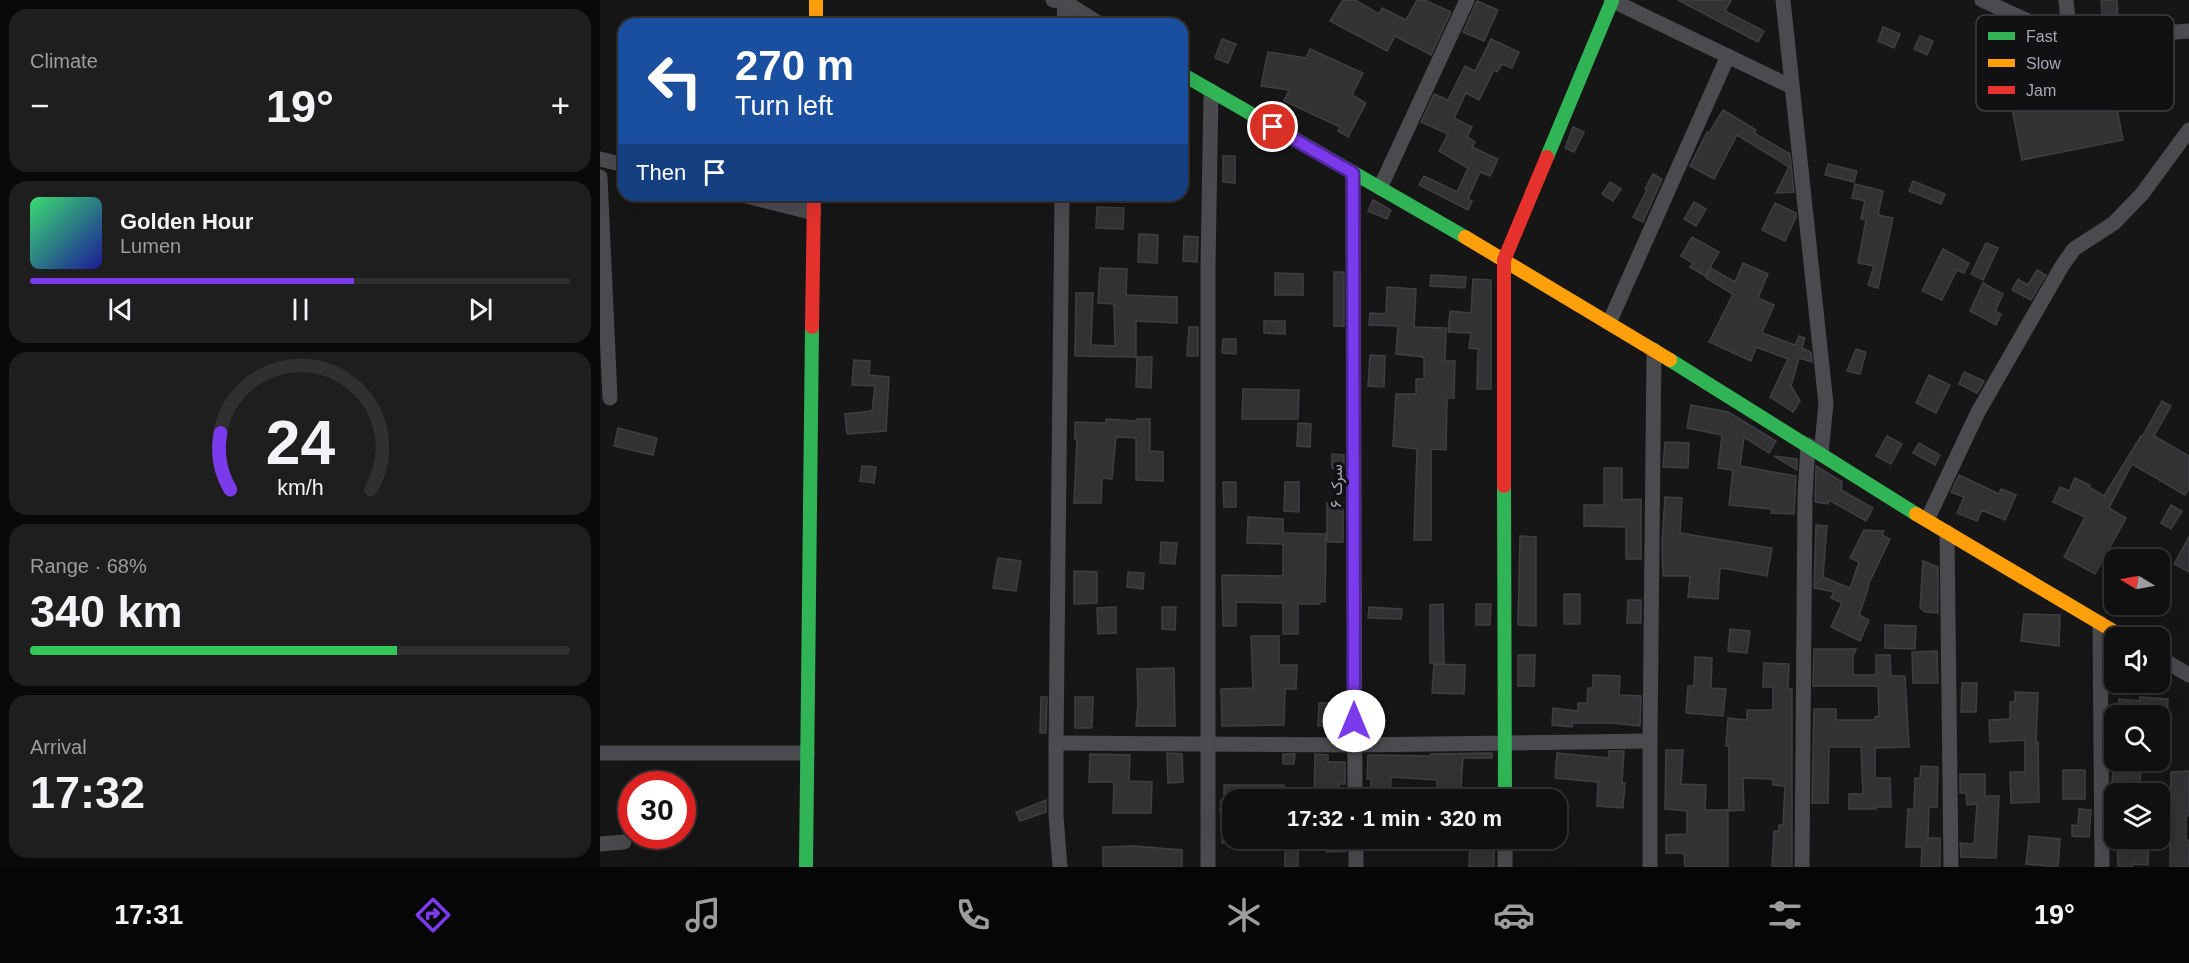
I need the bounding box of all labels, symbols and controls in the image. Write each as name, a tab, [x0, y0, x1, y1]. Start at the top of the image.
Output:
legend	[1976, 15, 2174, 111]
text: Fast	[2026, 28, 2058, 45]
icon: left	[636, 42, 714, 120]
text: 270 m	[735, 42, 854, 89]
text: Climate	[30, 50, 98, 72]
text: Slow	[2026, 55, 2061, 72]
text: 19°	[266, 81, 334, 132]
text: Jam	[2026, 82, 2056, 99]
text: −	[30, 87, 49, 124]
text: +	[551, 87, 570, 124]
text: Turn left	[735, 91, 833, 121]
pin	[1247, 101, 1298, 152]
icon: arrive	[1256, 110, 1289, 143]
icon: arrive	[698, 156, 731, 189]
text: Then	[636, 160, 686, 185]
text: Golden Hour	[120, 209, 253, 234]
text: Lumen	[120, 235, 181, 257]
icon: previous	[104, 293, 137, 326]
icon: pause	[284, 293, 317, 326]
icon: next	[464, 293, 497, 326]
text: 24	[265, 409, 335, 478]
street label: سرک ۶	[1328, 464, 1347, 508]
text: km/h	[277, 477, 323, 501]
north arrow	[2104, 549, 2170, 615]
map controls	[2104, 549, 2170, 849]
text: Range · 68%	[30, 555, 147, 577]
text: 340 km	[30, 586, 183, 637]
button: sound	[2104, 627, 2170, 693]
position arrow	[1322, 689, 1386, 753]
button: search	[2104, 705, 2170, 771]
text: Arrival	[30, 736, 87, 758]
text: 17:32	[30, 767, 145, 818]
speed limit sign: 30	[618, 771, 696, 849]
button: layers	[2104, 783, 2170, 849]
text: 17:32 · 1 min · 320 m	[1287, 806, 1502, 831]
icon: directions	[412, 894, 454, 936]
icon: music	[682, 894, 724, 936]
icon: phone	[952, 894, 994, 936]
icon: climate	[1223, 894, 1265, 936]
icon: car	[1493, 894, 1535, 936]
icon: filters	[1764, 894, 1806, 936]
text: 17:31	[114, 900, 183, 930]
text: 19°	[2034, 900, 2075, 930]

